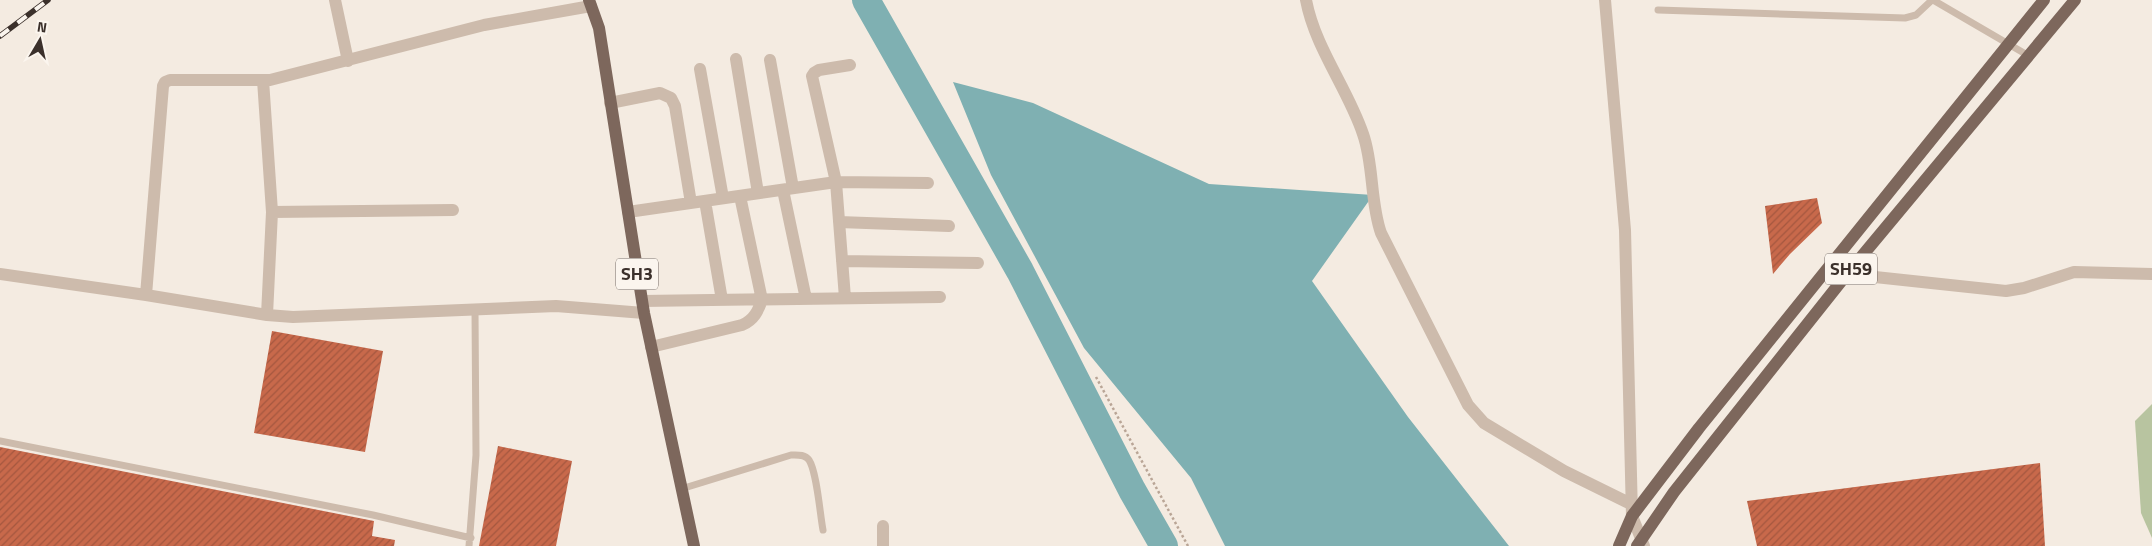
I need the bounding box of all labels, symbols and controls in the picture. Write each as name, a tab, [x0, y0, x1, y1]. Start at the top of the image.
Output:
north arrow	[15, 15, 65, 65]
text: N	[36, 16, 49, 38]
road number: SH59	[1825, 253, 1877, 284]
road number: SH3	[616, 258, 658, 290]

